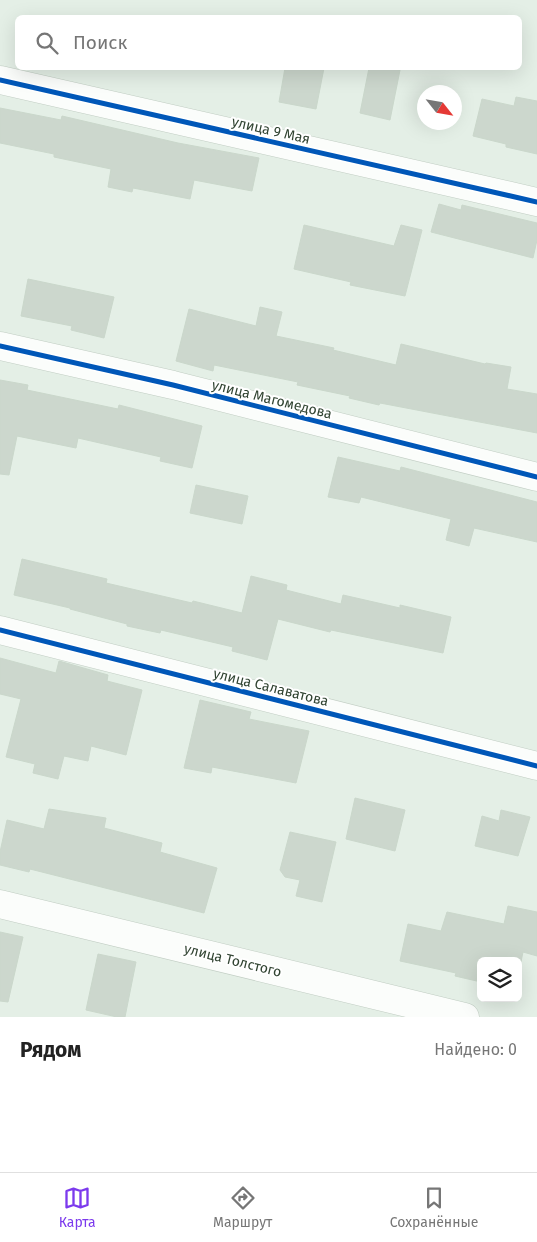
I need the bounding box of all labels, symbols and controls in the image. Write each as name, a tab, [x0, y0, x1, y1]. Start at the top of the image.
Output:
search box	[15, 15, 522, 70]
icon: search	[33, 29, 61, 57]
text: Поиск	[73, 31, 127, 54]
north arrow	[417, 85, 462, 130]
street label: улица 9 Мая	[230, 113, 312, 148]
street label: улица Магомедова	[210, 376, 334, 423]
street label: улица Салаватова	[211, 665, 330, 710]
street label: улица Толстого	[182, 940, 283, 981]
map controls	[477, 957, 522, 1002]
button: layers	[477, 957, 522, 1002]
text: Рядом	[20, 1037, 81, 1063]
text: Найдено: 0	[434, 1040, 517, 1059]
tab: Карта	[59, 1184, 96, 1231]
tab: Маршрут	[213, 1184, 272, 1231]
tab: Сохранённые	[390, 1184, 478, 1231]

